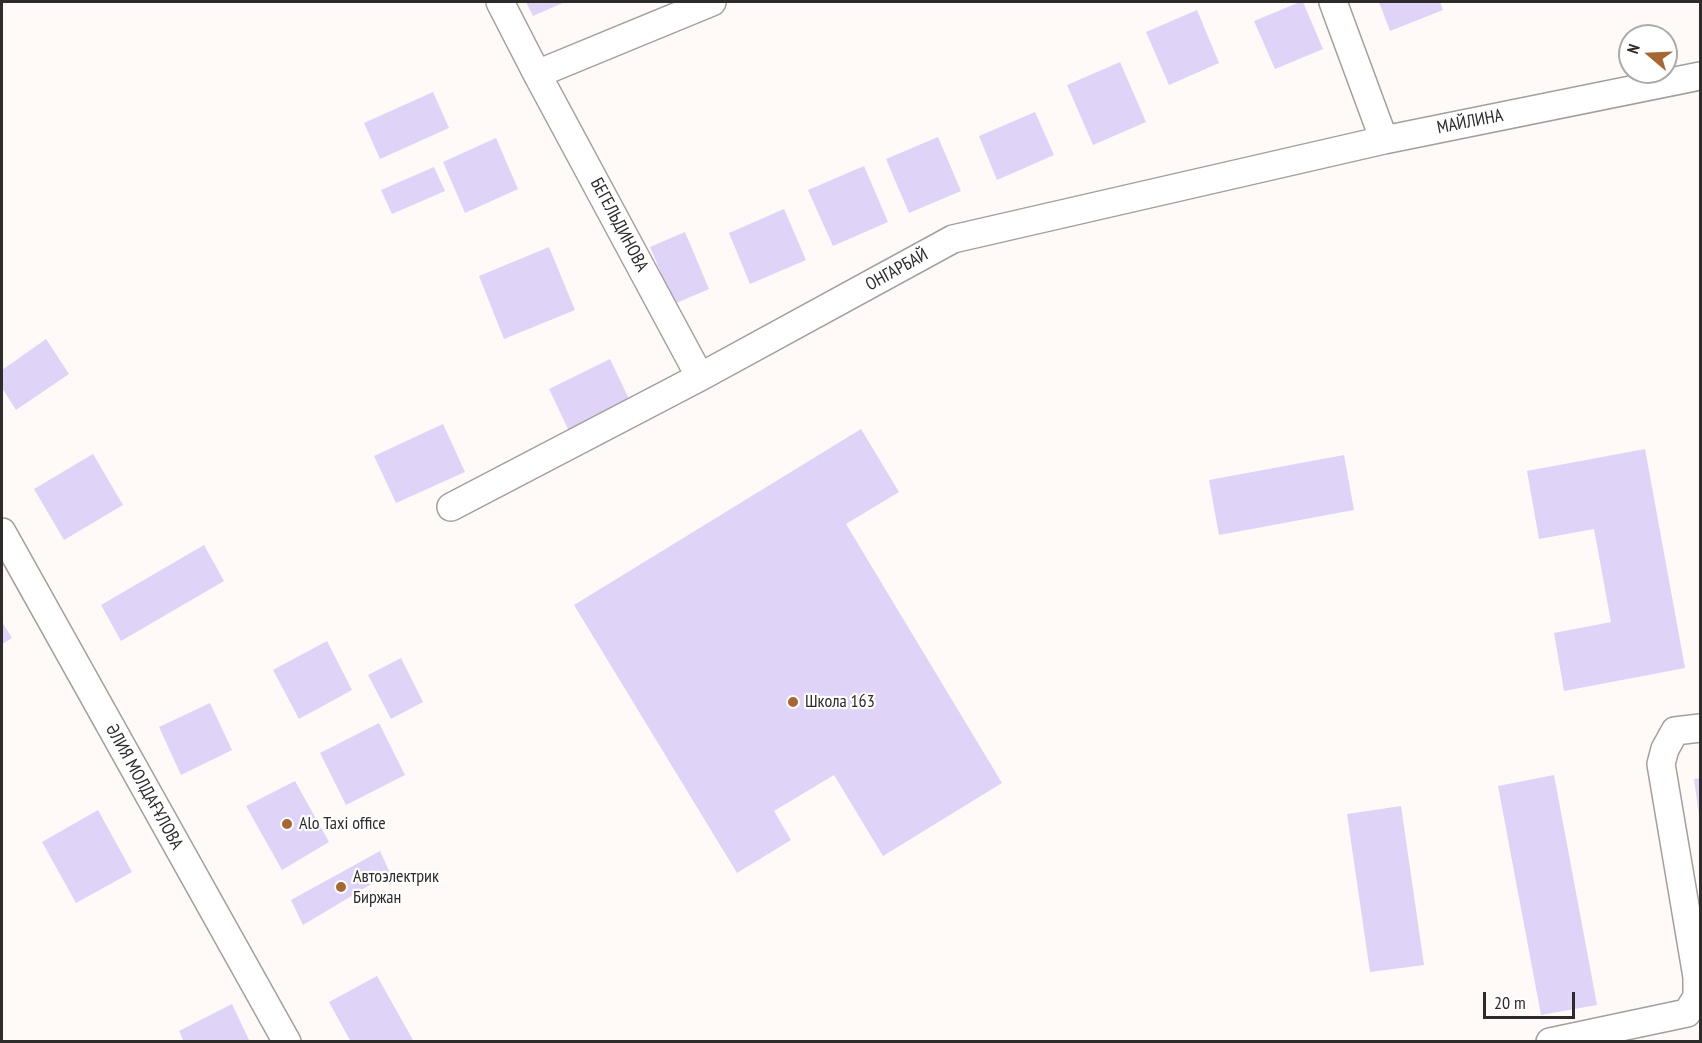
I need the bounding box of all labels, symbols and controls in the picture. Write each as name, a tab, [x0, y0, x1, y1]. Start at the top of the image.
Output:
north arrow	[1618, 24, 1678, 84]
text: N	[1622, 41, 1644, 56]
street label: МАЙЛИНА	[1435, 105, 1505, 139]
street label: БЕГЕЛЬДИНОВА	[585, 175, 653, 275]
street label: ОНГАРБАЙ	[862, 244, 932, 296]
place label: Школа 163	[805, 691, 875, 713]
marker: Школа 163	[786, 695, 800, 709]
street label: ӘЛИЯ МОЛДАҒҰЛОВА	[101, 721, 187, 853]
place label: Alo Taxi office	[299, 813, 386, 835]
marker: Alo Taxi office	[280, 817, 294, 831]
place label: Автоэлектрик Биржан	[353, 866, 439, 908]
marker: Автоэлектрик Биржан	[334, 880, 348, 894]
scale bar	[1486, 980, 1578, 1018]
text: 20 m	[1494, 991, 1526, 1014]

